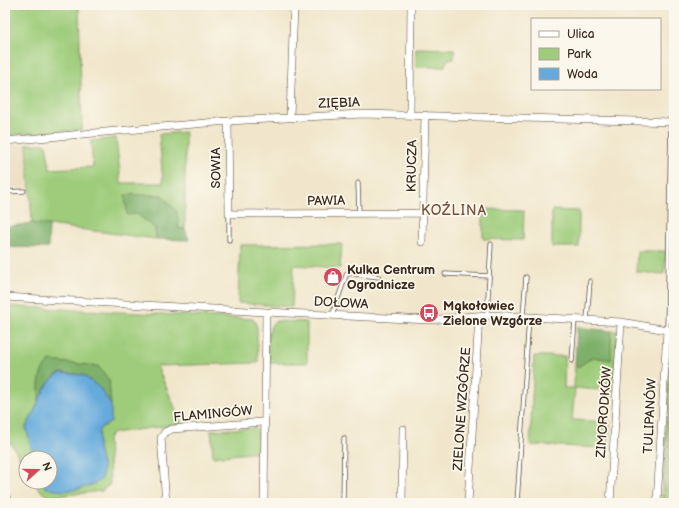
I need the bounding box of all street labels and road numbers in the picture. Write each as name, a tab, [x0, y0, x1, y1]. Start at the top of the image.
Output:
street label: ZIĘBIA	[317, 94, 360, 112]
street label: KRUCZA	[404, 140, 420, 192]
street label: SOWIA	[208, 147, 224, 189]
street label: PAWIA	[307, 193, 345, 209]
street label: DOŁOWA	[313, 294, 369, 312]
street label: ZIELONE WZGÓRZE	[449, 346, 474, 472]
street label: ZIMORODKÓW	[592, 366, 615, 459]
street label: TULIPANÓW	[639, 378, 660, 454]
street label: FLAMINGÓW	[173, 402, 253, 425]

